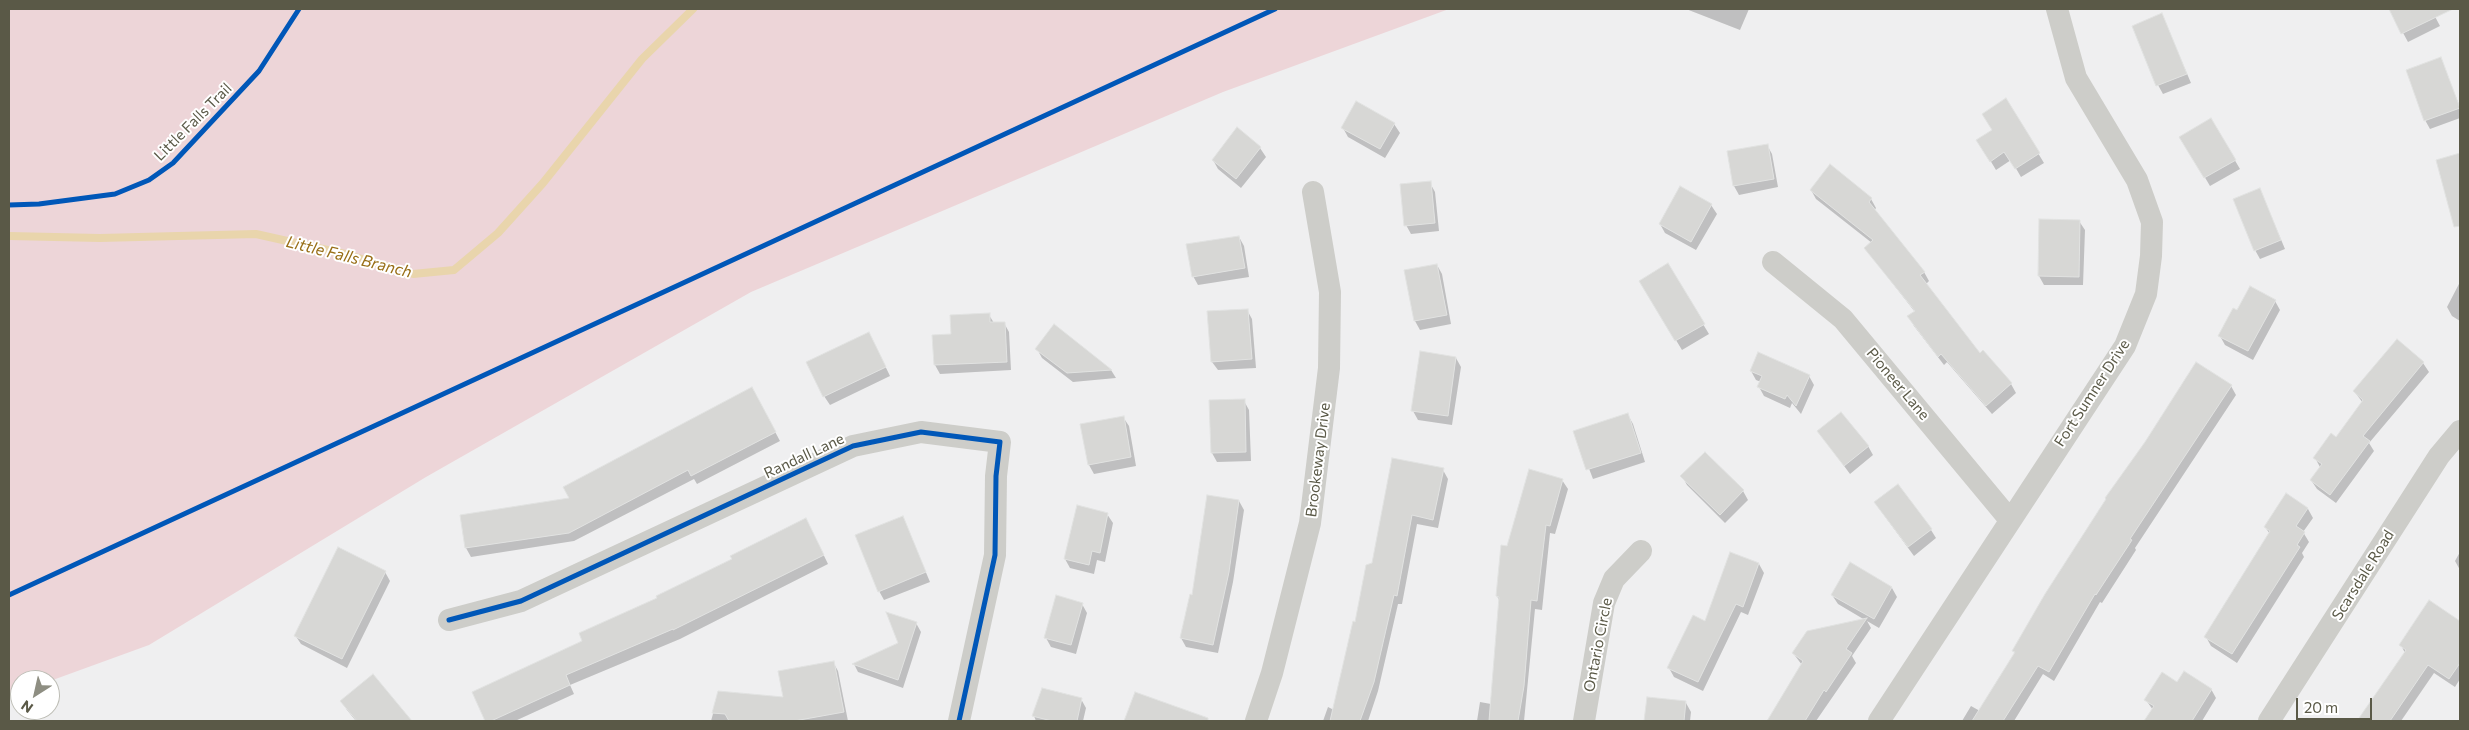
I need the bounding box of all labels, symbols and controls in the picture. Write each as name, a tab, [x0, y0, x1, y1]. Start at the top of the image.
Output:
street label: Little Falls Trail	[150, 79, 236, 165]
water label: Little Falls Branch	[284, 232, 414, 282]
street label: Fort Sumner Drive	[2051, 336, 2133, 450]
street label: Pioneer Lane	[1863, 344, 1933, 424]
street label: Brookeway Drive	[1302, 402, 1334, 518]
street label: Randall Lane	[761, 430, 847, 482]
street label: Scarsdale Road	[2328, 527, 2398, 623]
street label: Ontario Circle	[1580, 596, 1616, 694]
north arrow	[10, 670, 60, 720]
scale bar	[2299, 688, 2375, 720]
text: N	[18, 697, 36, 717]
text: 20 m	[2304, 698, 2338, 716]

